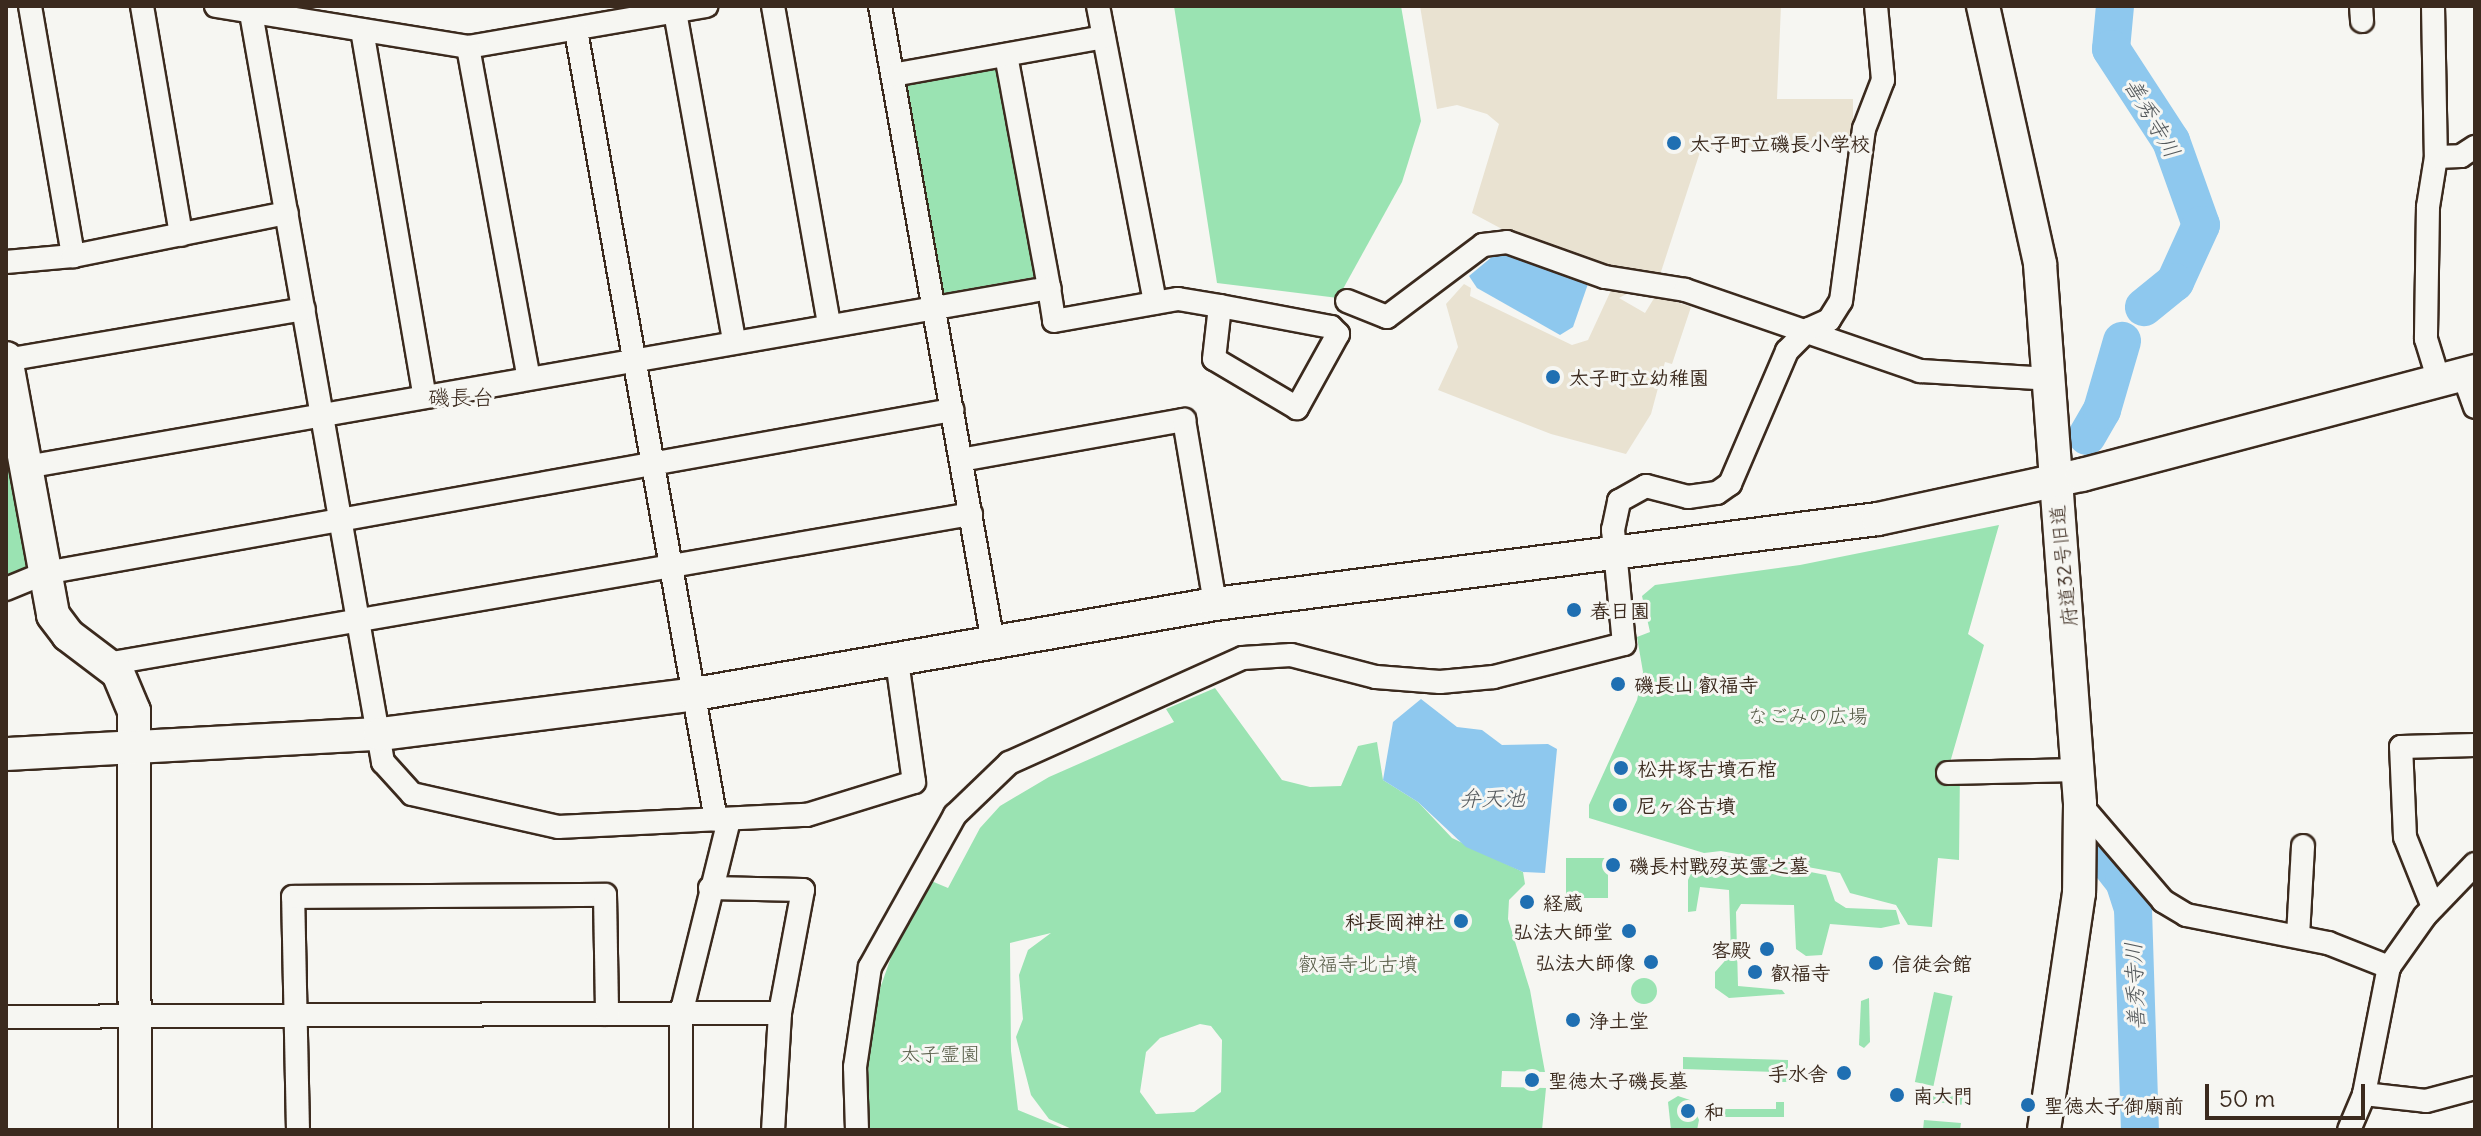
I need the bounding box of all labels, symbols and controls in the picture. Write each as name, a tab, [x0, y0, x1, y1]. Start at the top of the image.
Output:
water label: 善秀寺川	[2119, 73, 2185, 163]
place label: 太子町立磯長小学校	[1690, 131, 1870, 155]
marker: 太子町立磯長小学校	[1665, 134, 1683, 152]
place label: 太子町立幼稚園	[1569, 365, 1709, 389]
marker: 太子町立幼稚園	[1544, 368, 1562, 386]
district label: 磯長台	[428, 385, 494, 411]
street label: 府道32号旧道	[2045, 504, 2081, 628]
place label: 春日園	[1590, 598, 1650, 622]
marker: 春日園	[1565, 601, 1583, 619]
place label: 磯長山 叡福寺	[1634, 672, 1759, 696]
marker: 磯長山 叡福寺	[1609, 675, 1627, 693]
park label: なごみの広場	[1748, 703, 1868, 727]
place label: 松井塚古墳石棺	[1637, 756, 1777, 780]
marker: 松井塚古墳石棺	[1612, 759, 1630, 777]
water label: 弁天池	[1459, 786, 1525, 812]
place label: 尼ヶ谷古墳	[1636, 793, 1736, 817]
marker: 尼ヶ谷古墳	[1611, 796, 1629, 814]
place label: 磯長村戰歿英霊之墓	[1629, 853, 1809, 877]
marker: 磯長村戰歿英霊之墓	[1604, 856, 1622, 874]
place label: 経蔵	[1543, 890, 1583, 914]
marker: 経蔵	[1518, 893, 1536, 911]
place label: 科長岡神社	[1345, 909, 1445, 933]
marker: 科長岡神社	[1452, 912, 1470, 930]
place label: 弘法大師堂	[1513, 919, 1613, 943]
marker: 弘法大師堂	[1620, 922, 1638, 940]
place label: 客殿	[1711, 937, 1751, 961]
marker: 客殿	[1758, 940, 1776, 958]
water label: 善秀寺川	[2120, 942, 2150, 1030]
place label: 弘法大師像	[1535, 950, 1635, 974]
park label: 叡福寺北古墳	[1298, 951, 1418, 975]
place label: 信徒会館	[1892, 951, 1972, 975]
marker: 弘法大師像	[1642, 953, 1660, 971]
marker: 信徒会館	[1867, 954, 1885, 972]
place label: 叡福寺	[1771, 960, 1831, 984]
marker: 叡福寺	[1746, 963, 1764, 981]
place label: 浄土堂	[1589, 1008, 1649, 1032]
marker: 浄土堂	[1564, 1011, 1582, 1029]
park label: 太子霊園	[900, 1041, 980, 1065]
place label: 手水舎	[1768, 1061, 1828, 1085]
marker: 手水舎	[1835, 1064, 1853, 1082]
place label: 聖徳太子磯長墓	[1548, 1068, 1688, 1092]
scale bar	[2209, 1068, 2369, 1118]
marker: 聖徳太子磯長墓	[1523, 1071, 1541, 1089]
place label: 南大門	[1913, 1083, 1973, 1107]
text: 50 m	[2219, 1083, 2275, 1113]
marker: 南大門	[1888, 1086, 1906, 1104]
place label: 聖徳太子御廟前	[2044, 1093, 2184, 1117]
marker: 聖徳太子御廟前	[2019, 1096, 2037, 1114]
place label: 和	[1704, 1099, 1724, 1123]
marker: 和	[1679, 1102, 1697, 1120]

